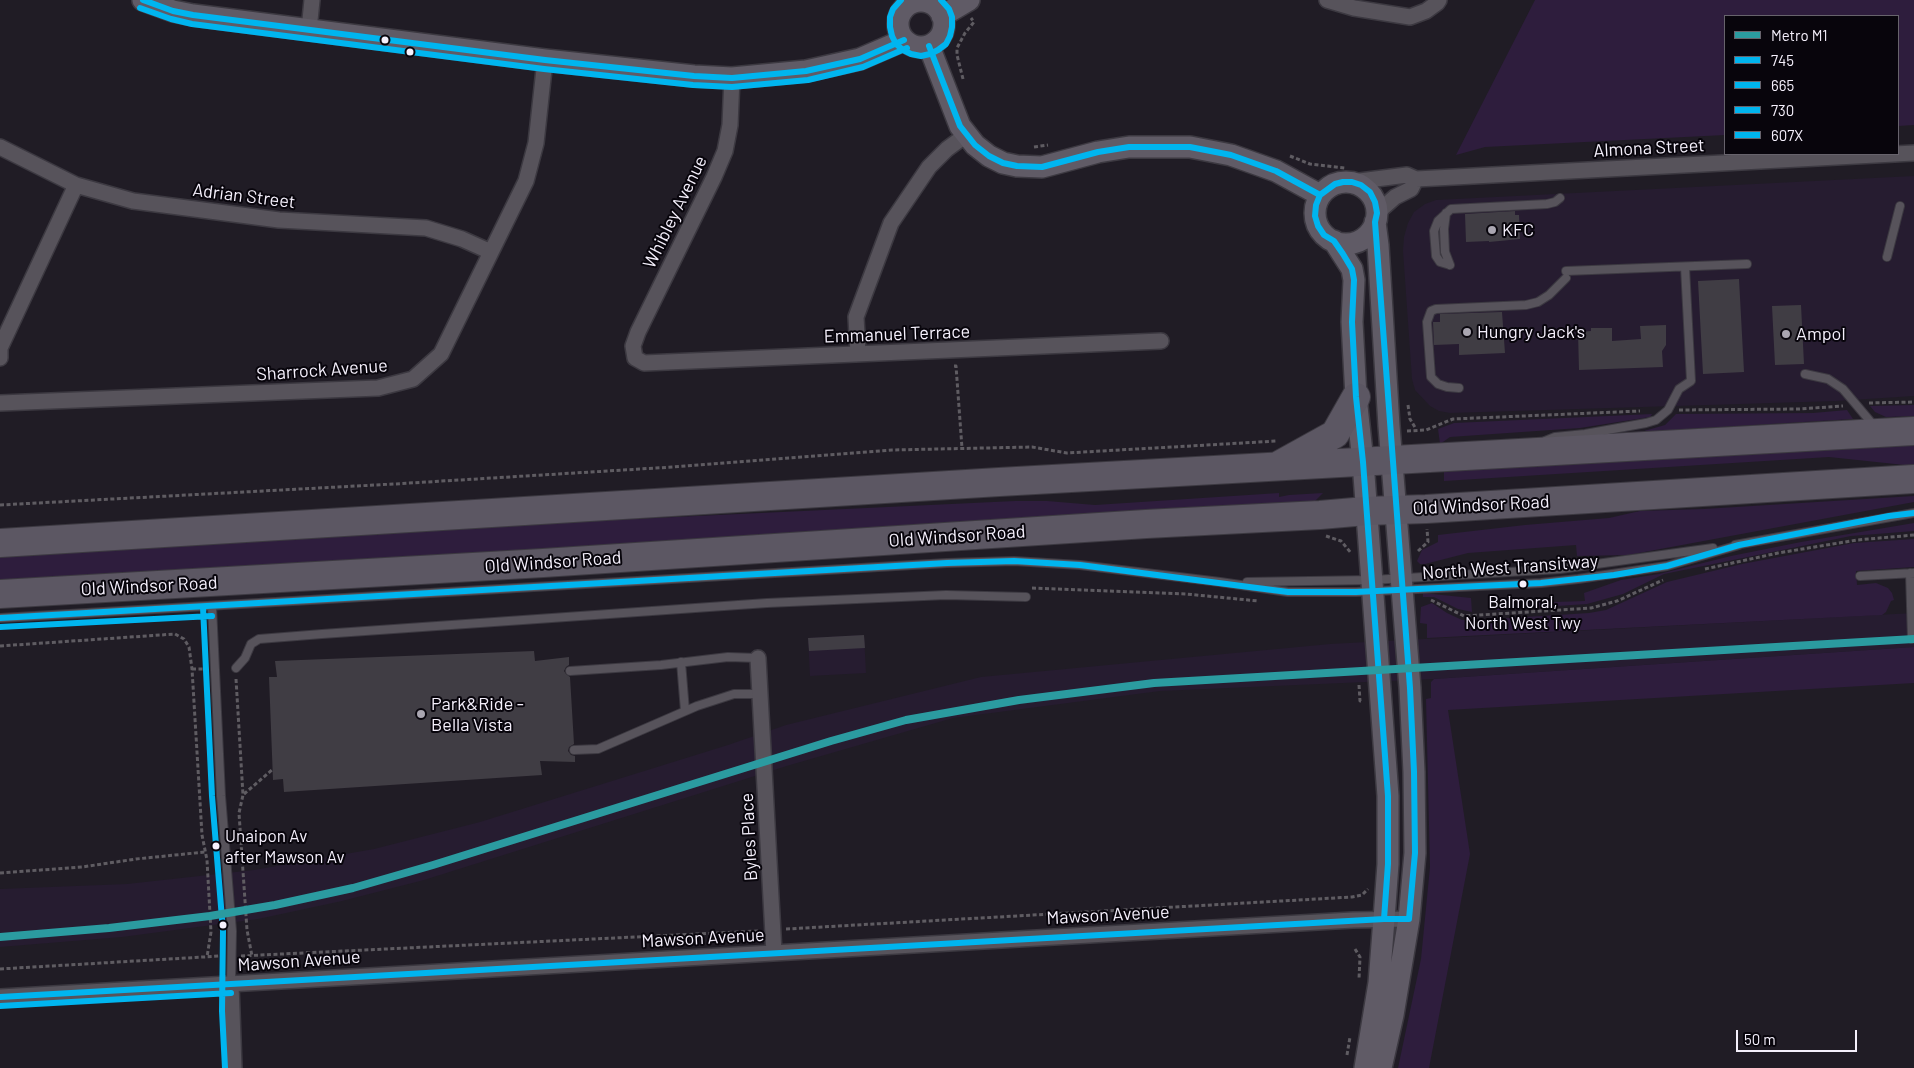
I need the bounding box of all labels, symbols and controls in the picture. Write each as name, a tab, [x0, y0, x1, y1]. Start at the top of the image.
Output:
legend	[1724, 15, 1899, 155]
text: Metro M1	[1771, 26, 1828, 44]
unlabelled marker	[380, 35, 390, 45]
unlabelled marker	[405, 47, 415, 57]
text: 745	[1771, 51, 1794, 69]
text: 665	[1771, 76, 1794, 94]
text: 730	[1771, 101, 1794, 119]
text: 607X	[1771, 126, 1803, 144]
street label: Almona Street	[1593, 134, 1705, 162]
street label: Whibley Avenue	[638, 152, 712, 272]
street label: Adrian Street	[191, 179, 297, 213]
place label: KFC	[1502, 219, 1534, 241]
marker: KFC	[1486, 224, 1498, 236]
street label: Emmanuel Terrace	[824, 321, 970, 347]
place label: Hungry Jack's	[1477, 321, 1585, 343]
place label: Ampol	[1796, 323, 1846, 345]
marker: Hungry Jack's	[1461, 326, 1473, 338]
marker: Ampol	[1780, 328, 1792, 340]
street label: Sharrock Avenue	[256, 355, 388, 385]
street label: Old Windsor Road	[1412, 491, 1550, 519]
street label: Old Windsor Road	[888, 520, 1026, 552]
street label: Old Windsor Road	[484, 546, 622, 578]
street label: North West Transitway	[1421, 550, 1599, 584]
street label: Old Windsor Road	[80, 572, 218, 600]
marker: Balmoral, North West Twy	[1518, 579, 1528, 589]
place label: Balmoral, North West Twy	[1465, 592, 1581, 632]
place label: Park&Ride - Bella Vista	[431, 693, 524, 736]
marker: Park&Ride - Bella Vista	[415, 708, 427, 720]
street label: Byles Place	[736, 792, 762, 882]
place label: Unaipon Av after Mawson Av	[225, 826, 345, 866]
marker: Unaipon Av after Mawson Av	[211, 841, 221, 851]
street label: Mawson Avenue	[1046, 901, 1170, 929]
unlabelled marker	[218, 920, 228, 930]
street label: Mawson Avenue	[641, 924, 765, 952]
street label: Mawson Avenue	[237, 946, 361, 976]
scale bar	[1739, 1020, 1860, 1052]
text: 50 m	[1744, 1030, 1776, 1048]

